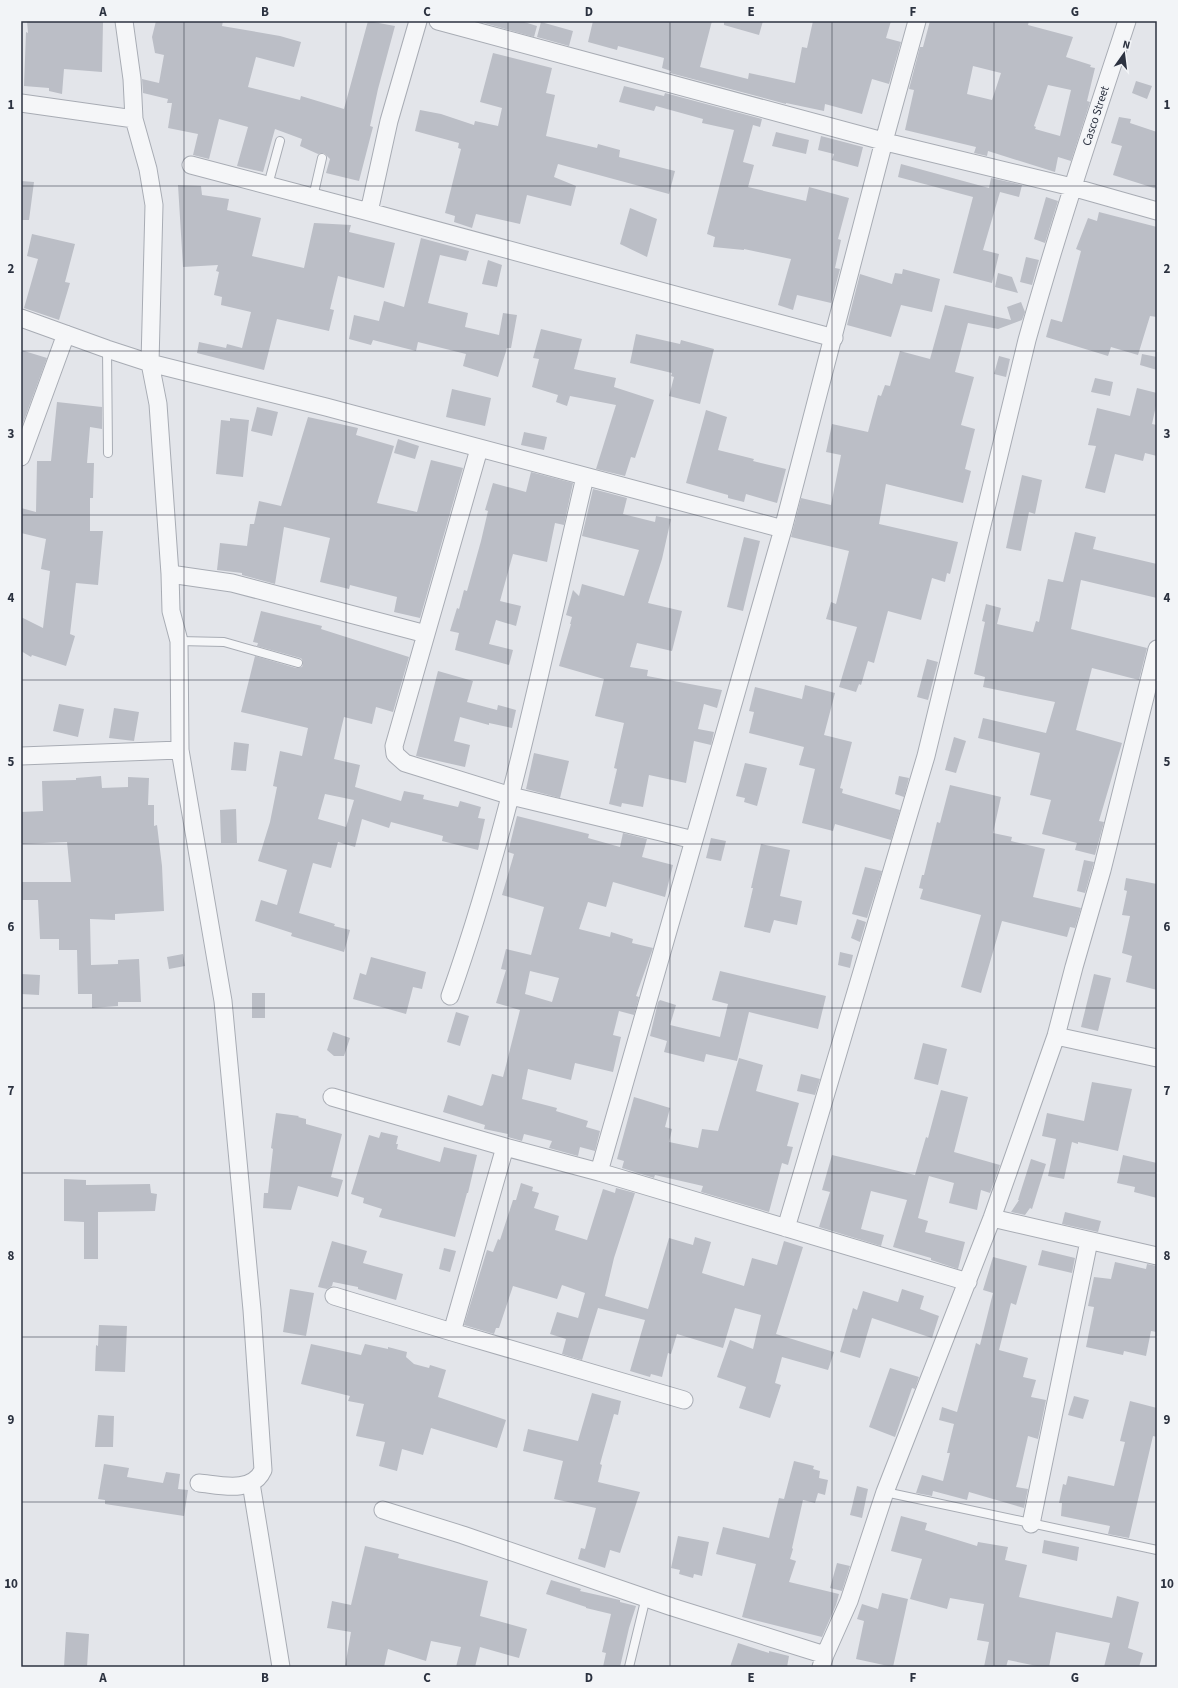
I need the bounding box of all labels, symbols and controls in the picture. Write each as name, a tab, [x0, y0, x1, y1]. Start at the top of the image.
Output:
text: A	[98, 3, 107, 21]
text: B	[261, 3, 269, 21]
text: C	[423, 3, 431, 21]
text: D	[585, 3, 593, 21]
text: E	[747, 3, 755, 21]
text: F	[910, 3, 917, 21]
text: G	[1071, 3, 1079, 21]
north arrow	[1104, 34, 1144, 74]
text: N	[1121, 37, 1132, 53]
street label: Casco Street	[1078, 84, 1114, 148]
text: 1	[8, 96, 15, 114]
text: 1	[1164, 96, 1171, 114]
text: 2	[8, 260, 15, 278]
text: 2	[1164, 260, 1171, 278]
text: 3	[8, 425, 15, 443]
text: 3	[1164, 425, 1171, 443]
text: 4	[8, 589, 15, 607]
text: 4	[1164, 589, 1171, 607]
text: 5	[8, 753, 15, 771]
text: 5	[1164, 753, 1171, 771]
text: 6	[8, 918, 15, 936]
text: 6	[1164, 918, 1171, 936]
text: 7	[8, 1082, 15, 1100]
text: 7	[1164, 1082, 1171, 1100]
text: 8	[8, 1247, 15, 1265]
text: 8	[1164, 1247, 1171, 1265]
text: 9	[8, 1411, 15, 1429]
text: 9	[1164, 1411, 1171, 1429]
text: 10	[4, 1575, 18, 1593]
text: 10	[1160, 1575, 1174, 1593]
text: A	[98, 1669, 107, 1687]
text: B	[261, 1669, 269, 1687]
text: C	[423, 1669, 431, 1687]
text: D	[585, 1669, 593, 1687]
text: E	[747, 1669, 755, 1687]
text: F	[910, 1669, 917, 1687]
text: G	[1071, 1669, 1079, 1687]

